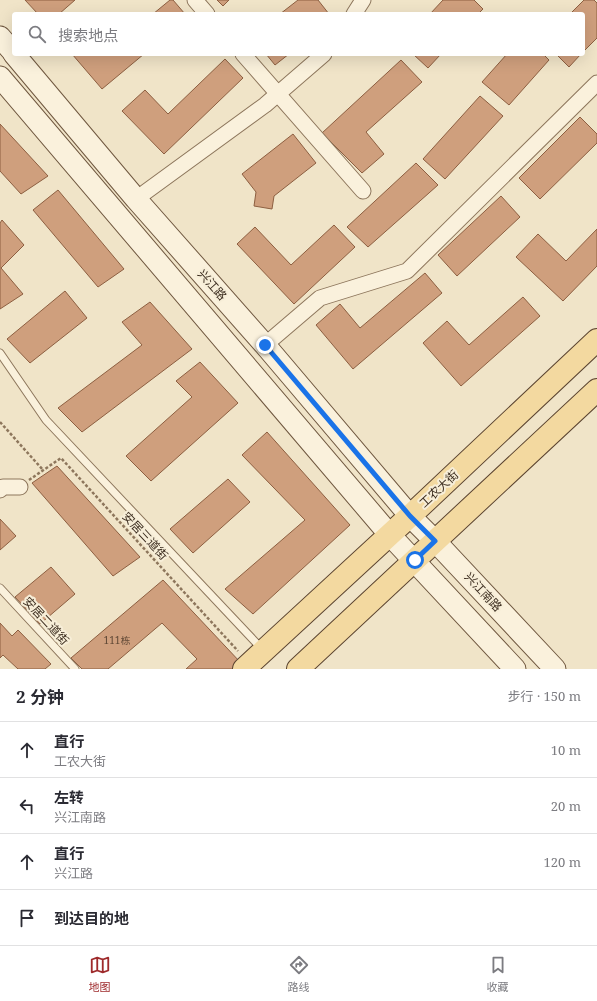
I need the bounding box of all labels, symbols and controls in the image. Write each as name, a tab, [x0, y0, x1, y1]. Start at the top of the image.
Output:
search box	[12, 12, 585, 56]
icon: search	[26, 23, 48, 45]
text: 搜索地点	[58, 25, 118, 45]
street label: 兴江路	[194, 266, 231, 304]
route end	[256, 336, 274, 354]
street label: 工农大街	[415, 466, 462, 511]
street label: 安居三道街	[119, 508, 172, 563]
route start	[406, 551, 424, 569]
street label: 兴江南路	[461, 568, 506, 615]
street label: 安居二道街	[20, 593, 73, 648]
house number: 111栋	[104, 633, 130, 647]
text: 2 分钟	[16, 685, 64, 708]
text: 步行 · 150 m	[508, 687, 581, 705]
text: 直行	[54, 731, 84, 751]
icon: ahead	[16, 739, 38, 761]
text: 10 m	[551, 741, 581, 759]
text: 工农大街	[54, 752, 106, 770]
text: 左转	[54, 787, 84, 807]
icon: left	[16, 795, 38, 817]
text: 20 m	[551, 797, 581, 815]
text: 兴江南路	[54, 808, 106, 826]
text: 直行	[54, 843, 84, 863]
icon: ahead	[16, 851, 38, 873]
text: 120 m	[544, 853, 581, 871]
text: 兴江路	[54, 864, 93, 882]
icon: arrive	[16, 907, 38, 929]
text: 到达目的地	[54, 908, 129, 928]
tab: 地图	[89, 954, 111, 994]
tab: 路线	[288, 954, 310, 994]
tab: 收藏	[487, 954, 509, 994]

